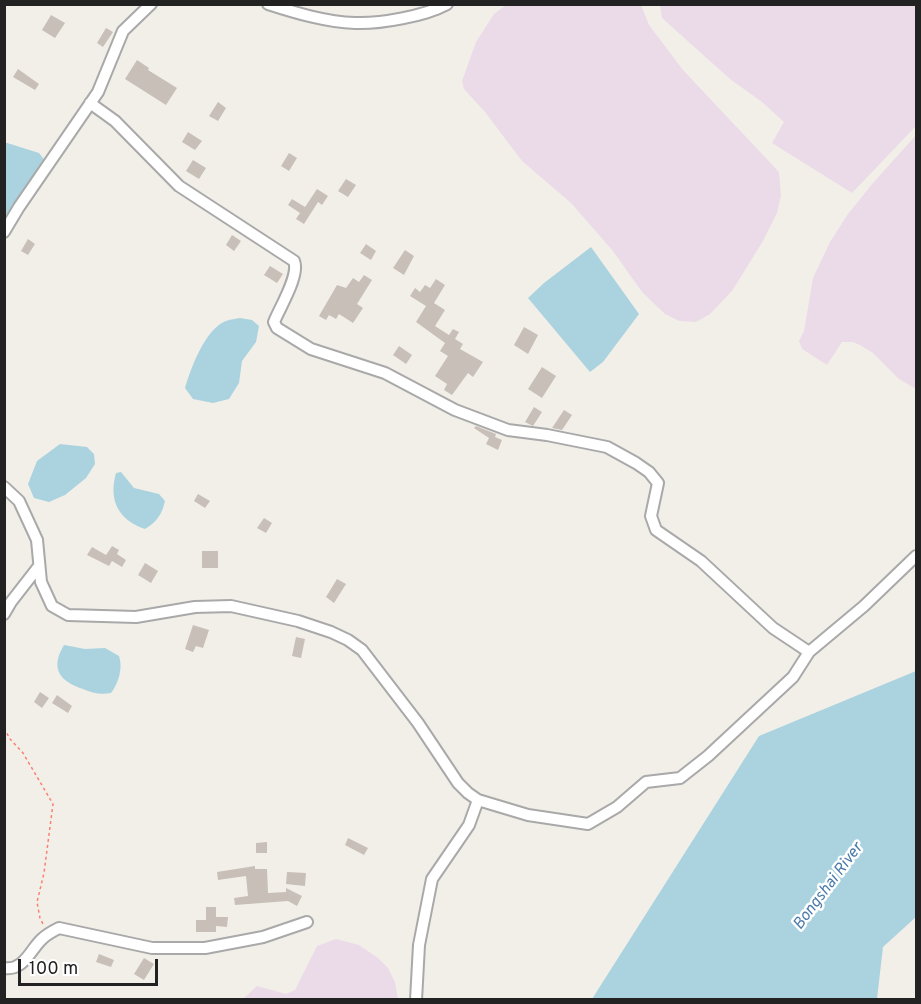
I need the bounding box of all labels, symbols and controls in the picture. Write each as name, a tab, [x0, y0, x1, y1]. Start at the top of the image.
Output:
water label: Bongshai River	[790, 840, 868, 934]
scale bar	[21, 947, 160, 985]
text: 100 m	[29, 958, 78, 981]

